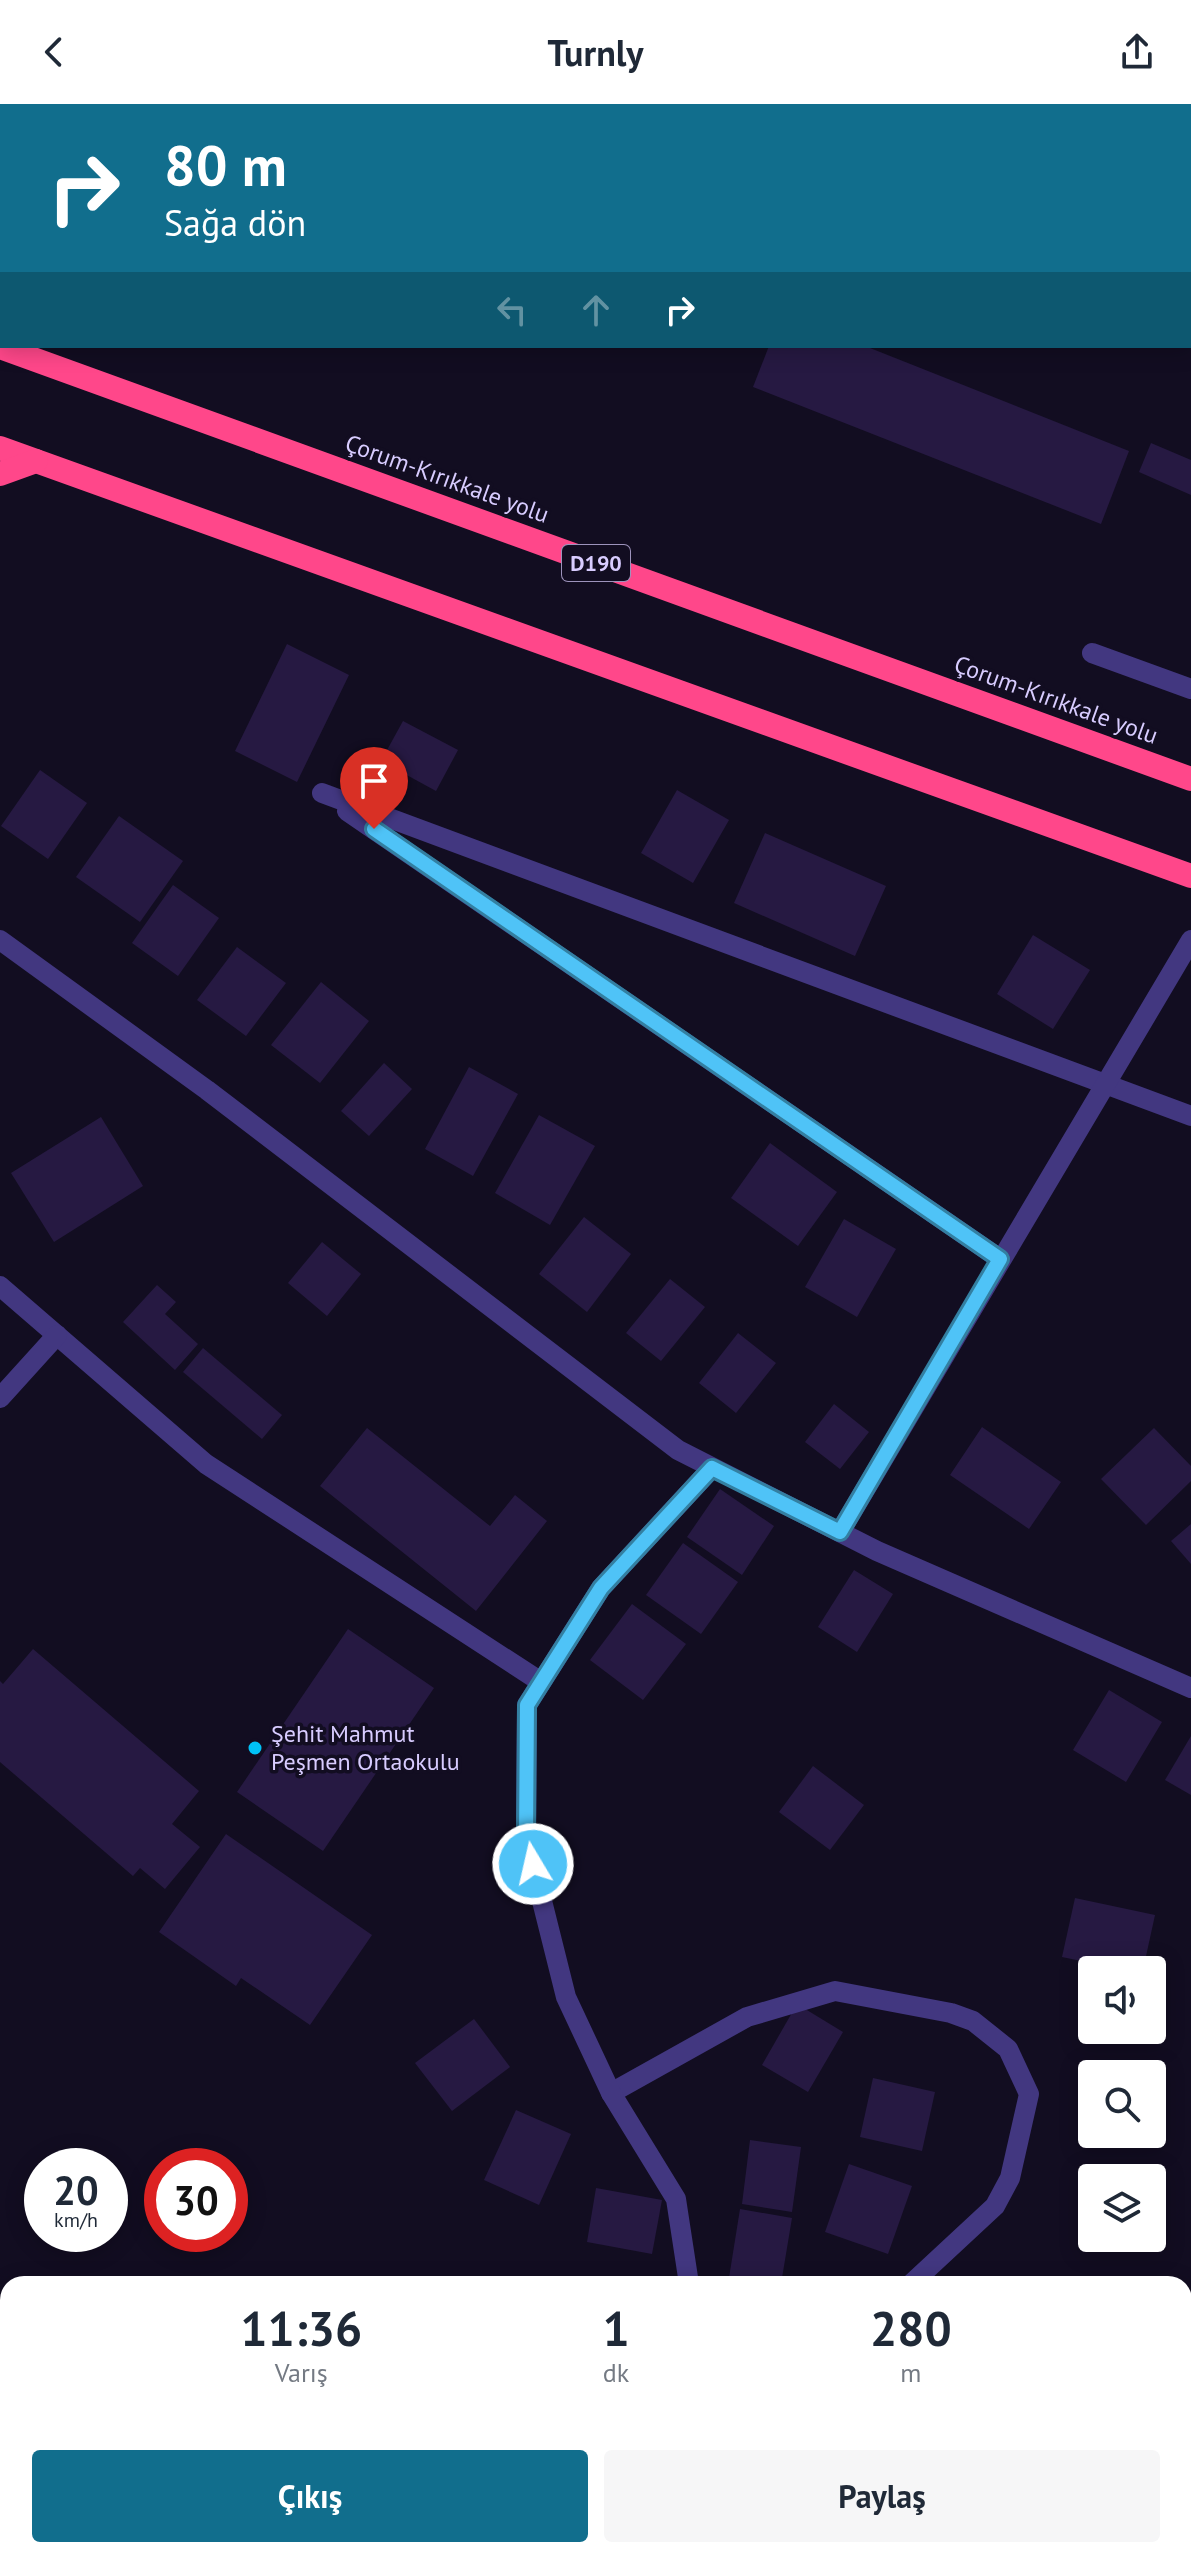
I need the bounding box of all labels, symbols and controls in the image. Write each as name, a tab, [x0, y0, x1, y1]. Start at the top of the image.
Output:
text: Turnly	[547, 29, 644, 76]
icon: back	[32, 30, 76, 74]
icon: share	[1115, 30, 1159, 74]
text: 80 m	[164, 129, 287, 201]
icon: right	[32, 136, 136, 240]
text: Sağa dön	[164, 199, 306, 246]
icon: left	[490, 288, 534, 332]
icon: ahead	[574, 288, 618, 332]
icon: right	[658, 288, 702, 332]
street label: Çorum-Kırıkkale yolu	[341, 427, 553, 530]
road number: D190	[562, 545, 630, 581]
street label: Çorum-Kırıkkale yolu	[950, 648, 1162, 751]
pin	[340, 747, 408, 829]
icon: arrive	[352, 759, 396, 803]
place label: Şehit Mahmut Peşmen Ortaokulu	[271, 1718, 460, 1777]
marker: Şehit Mahmut Peşmen Ortaokulu	[246, 1739, 264, 1757]
position arrow	[491, 1822, 575, 1906]
map controls	[1078, 1956, 1166, 2252]
button: sound	[1078, 1956, 1166, 2044]
button: search	[1078, 2060, 1166, 2148]
speed limit sign: 30	[144, 2148, 248, 2252]
text: 20	[53, 2164, 99, 2216]
button: layers	[1078, 2164, 1166, 2252]
text: km/h	[54, 2207, 98, 2233]
text: 11:36	[240, 2297, 362, 2359]
text: 1	[602, 2297, 630, 2359]
text: 280	[870, 2297, 952, 2359]
text: Varış	[275, 2356, 328, 2389]
text: dk	[603, 2356, 629, 2389]
text: m	[900, 2356, 921, 2389]
button: Çıkış	[32, 2450, 588, 2542]
button: Paylaş	[604, 2450, 1160, 2542]

